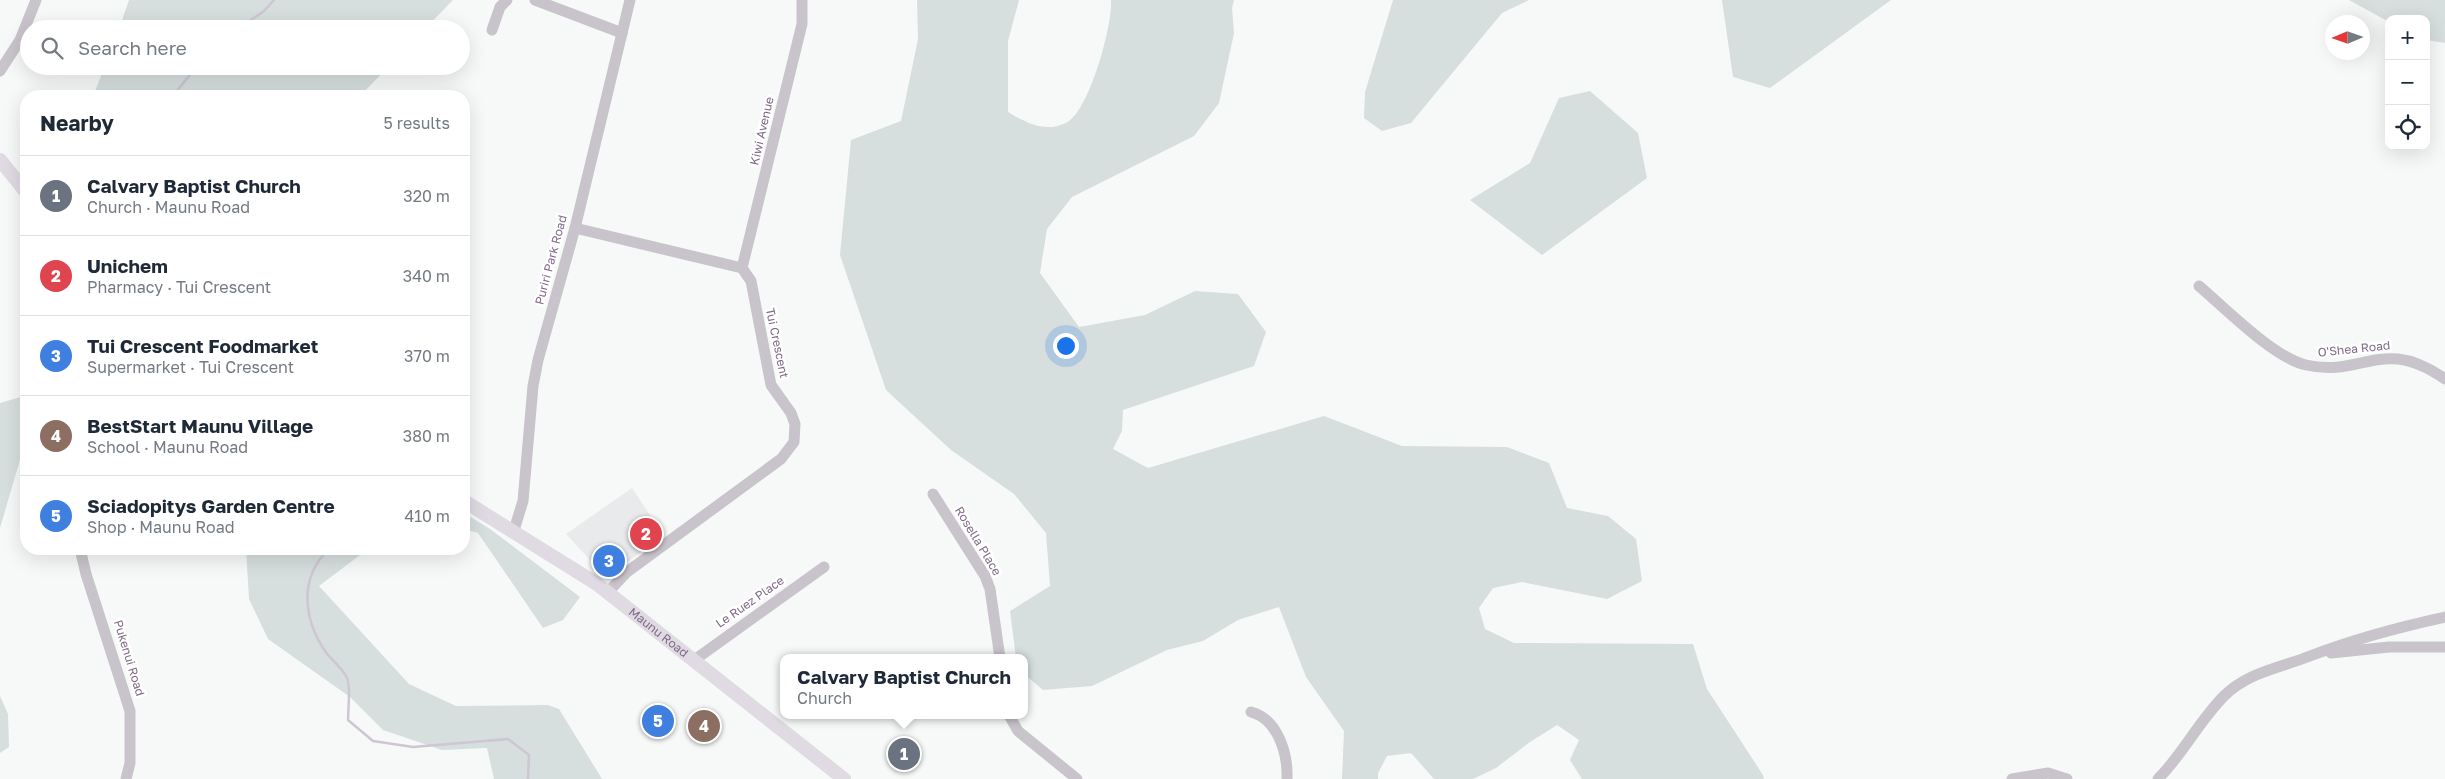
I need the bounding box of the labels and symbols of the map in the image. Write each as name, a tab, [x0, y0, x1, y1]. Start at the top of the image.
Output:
north arrow	[2325, 15, 2370, 60]
street label: Kiwi Avenue	[746, 95, 777, 167]
street label: Puriri Park Road	[531, 213, 570, 306]
street label: Tui Crescent	[763, 306, 792, 380]
your location	[1053, 333, 1079, 359]
street label: O'Shea Road	[2317, 337, 2391, 360]
street label: Rosella Place	[952, 503, 1005, 578]
pin: 2	[630, 515, 662, 553]
pin: 3	[593, 542, 625, 580]
street label: Le Ruez Place	[713, 573, 787, 631]
street label: Maunu Road	[626, 604, 691, 660]
street label: Pukenui Road	[111, 618, 148, 698]
pin: 5	[642, 702, 674, 740]
pin: 4	[688, 707, 720, 745]
pin: 1	[888, 735, 920, 773]

